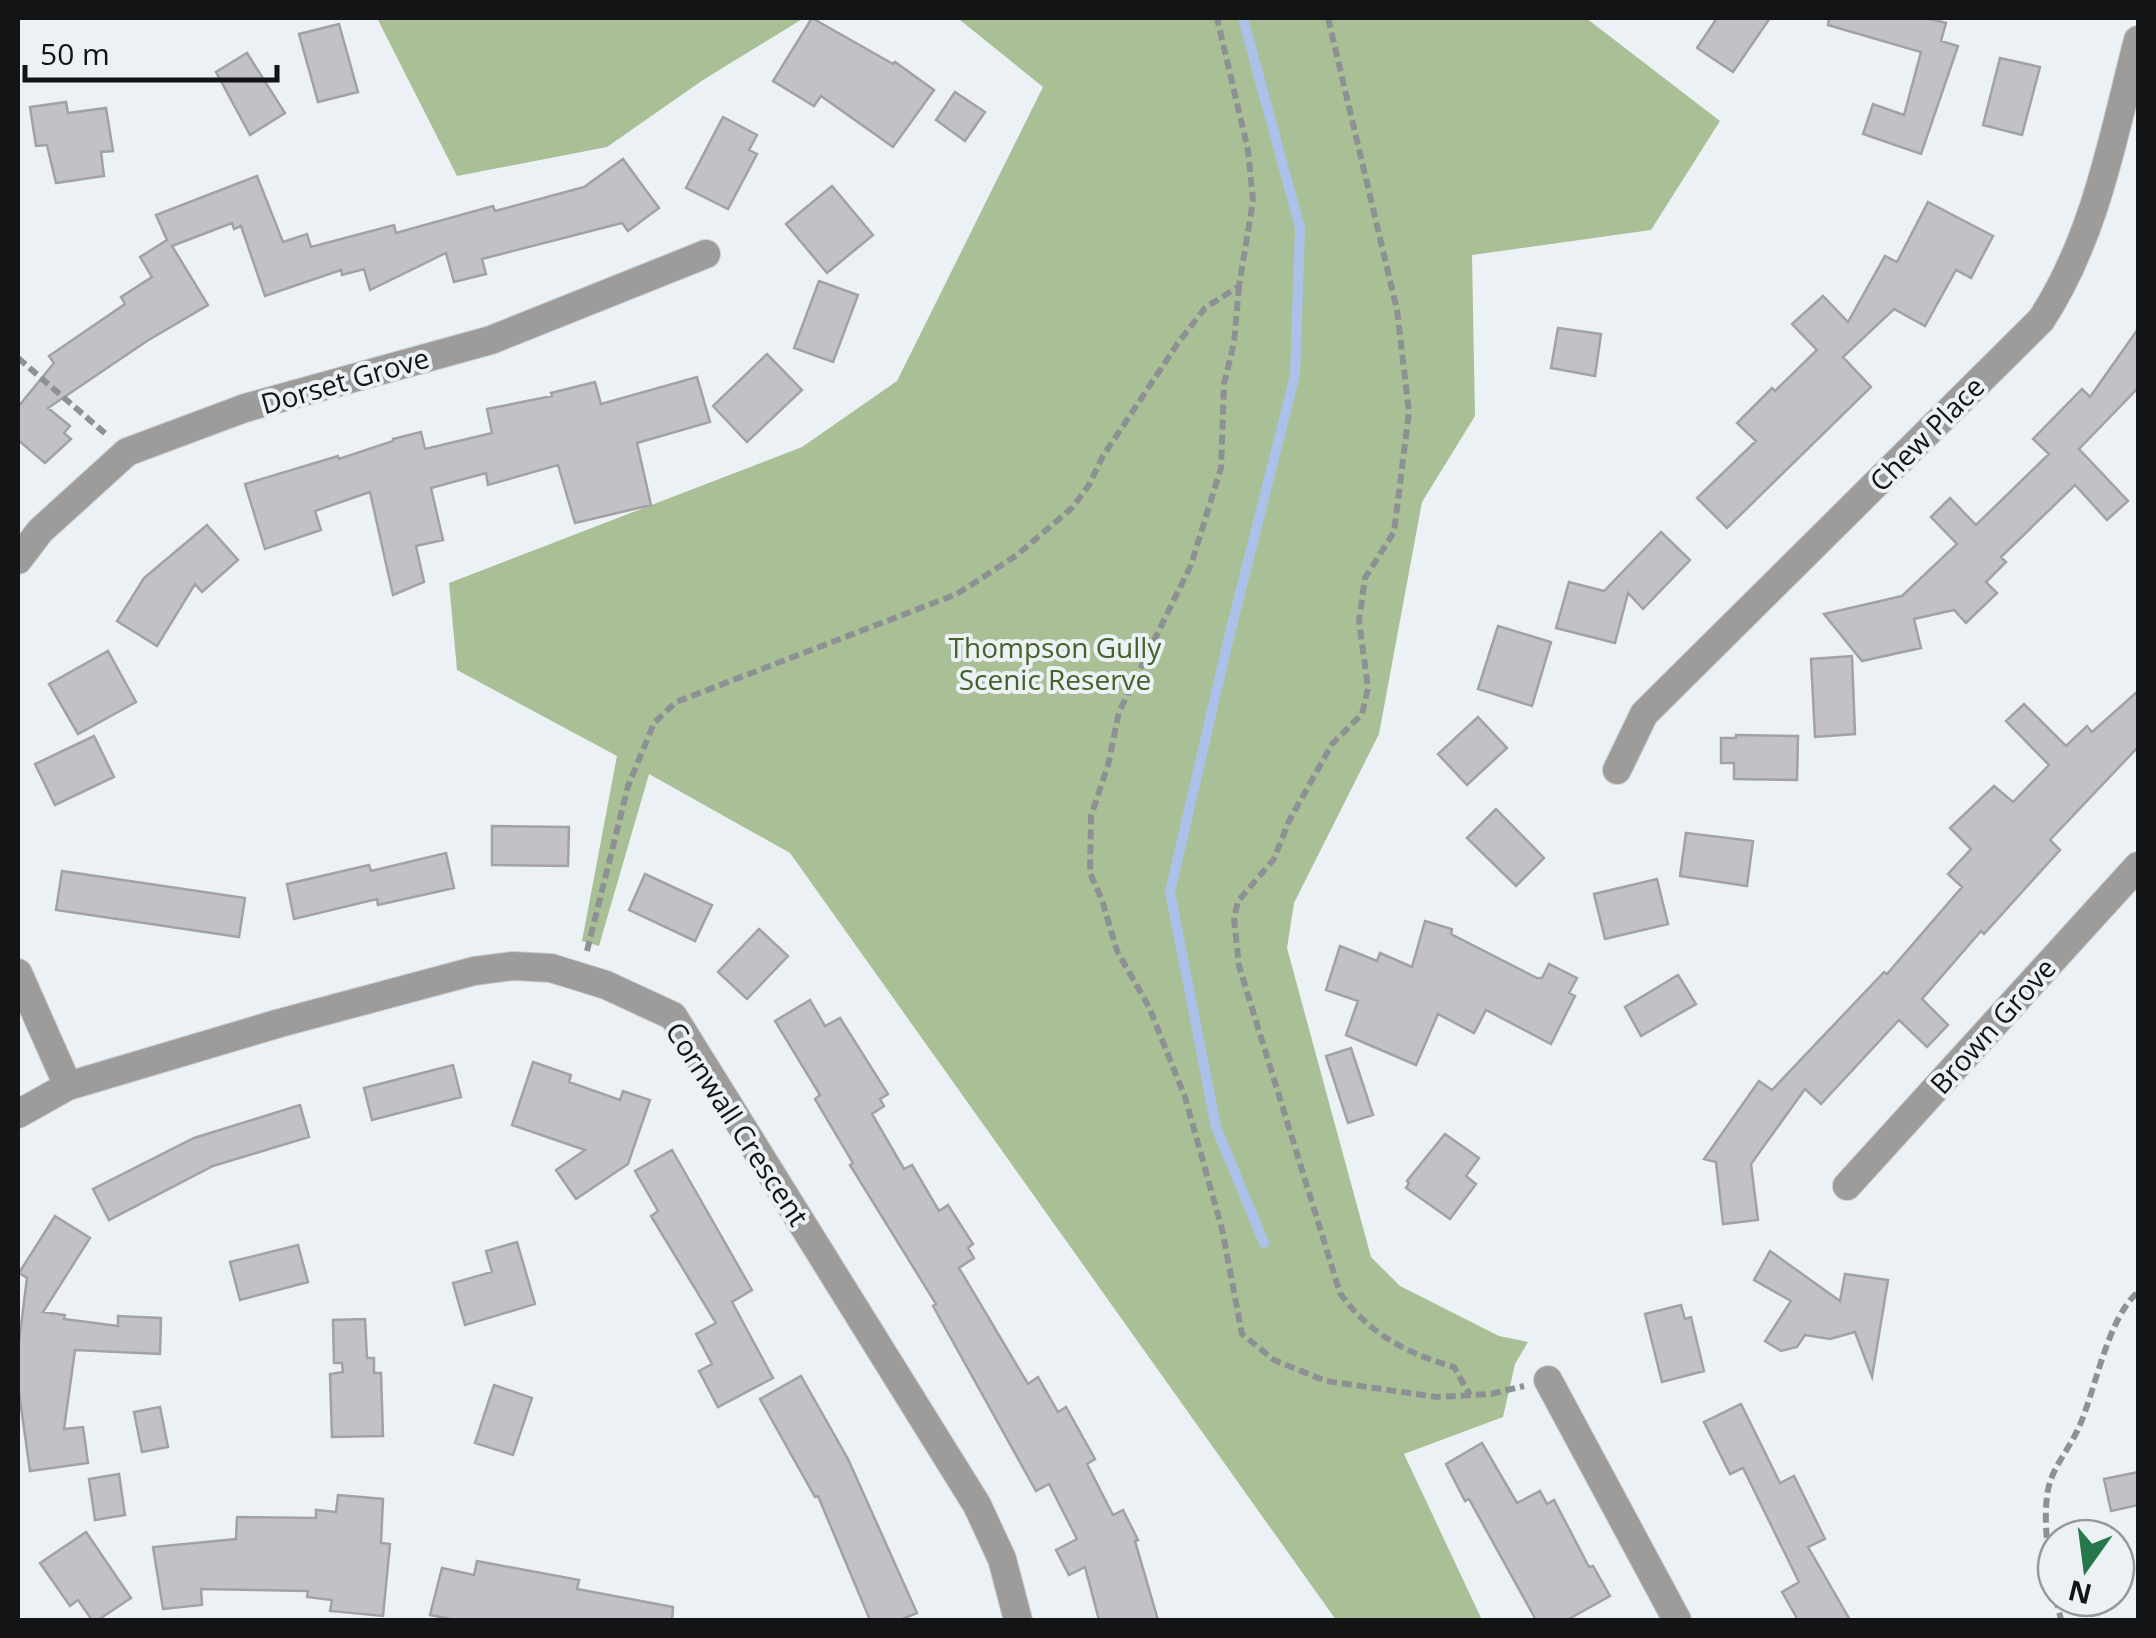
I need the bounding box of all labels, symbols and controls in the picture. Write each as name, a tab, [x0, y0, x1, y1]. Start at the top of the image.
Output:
scale bar	[25, 20, 278, 82]
text: 50 m	[40, 33, 110, 74]
street label: Dorset Grove	[256, 338, 433, 422]
street label: Chew Place	[1860, 367, 1992, 499]
park label: Thompson Gully Scenic Reserve	[949, 628, 1162, 698]
street label: Brown Grove	[1921, 949, 2064, 1102]
street label: Cornwall Crescent	[658, 1014, 818, 1233]
north arrow	[2036, 1518, 2136, 1618]
text: N	[2064, 1572, 2095, 1614]

